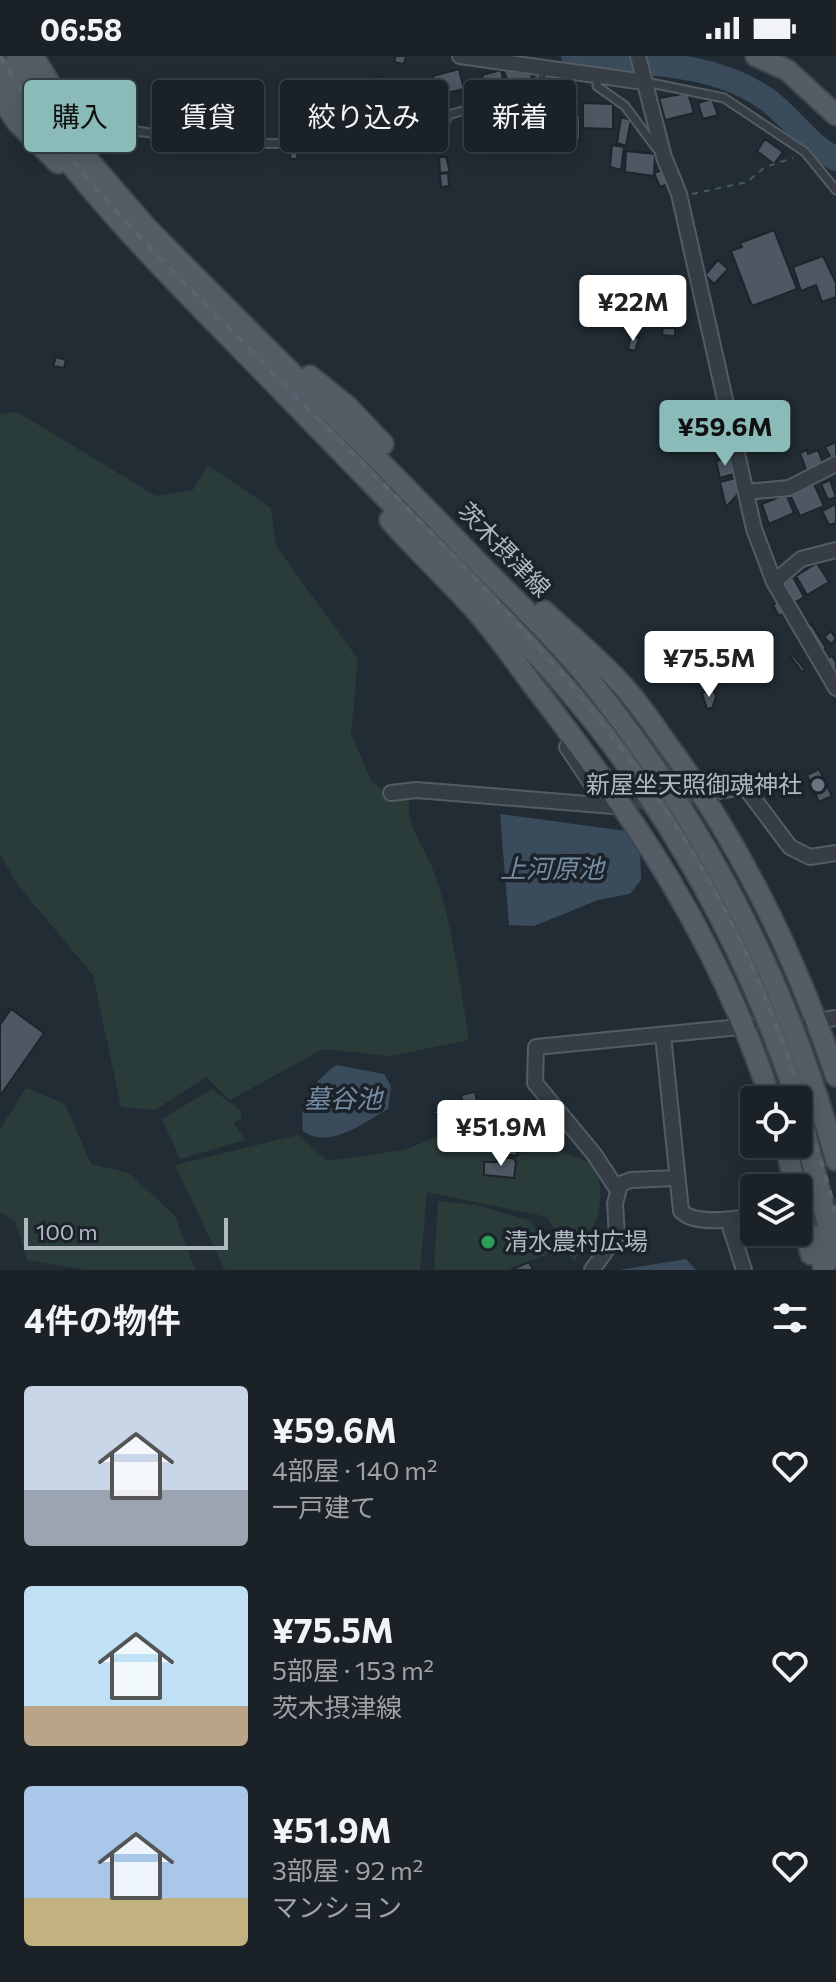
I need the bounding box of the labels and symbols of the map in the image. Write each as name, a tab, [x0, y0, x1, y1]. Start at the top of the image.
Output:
pin: ¥22M	[586, 275, 680, 343]
pin: ¥59.6M	[660, 400, 790, 468]
street label: 茨木摂津線	[453, 496, 557, 602]
pin: ¥75.5M	[644, 631, 774, 699]
place label: 新屋坐天照御魂神社	[586, 769, 802, 798]
marker: 新屋坐天照御魂神社	[809, 776, 827, 794]
water label: 上河原池	[500, 852, 607, 883]
water label: 墓谷池	[304, 1082, 385, 1113]
pin: ¥51.9M	[436, 1100, 566, 1168]
scale bar	[24, 1214, 228, 1250]
place label: 清水農村広場	[504, 1226, 648, 1255]
marker: 清水農村広場	[479, 1233, 497, 1251]

